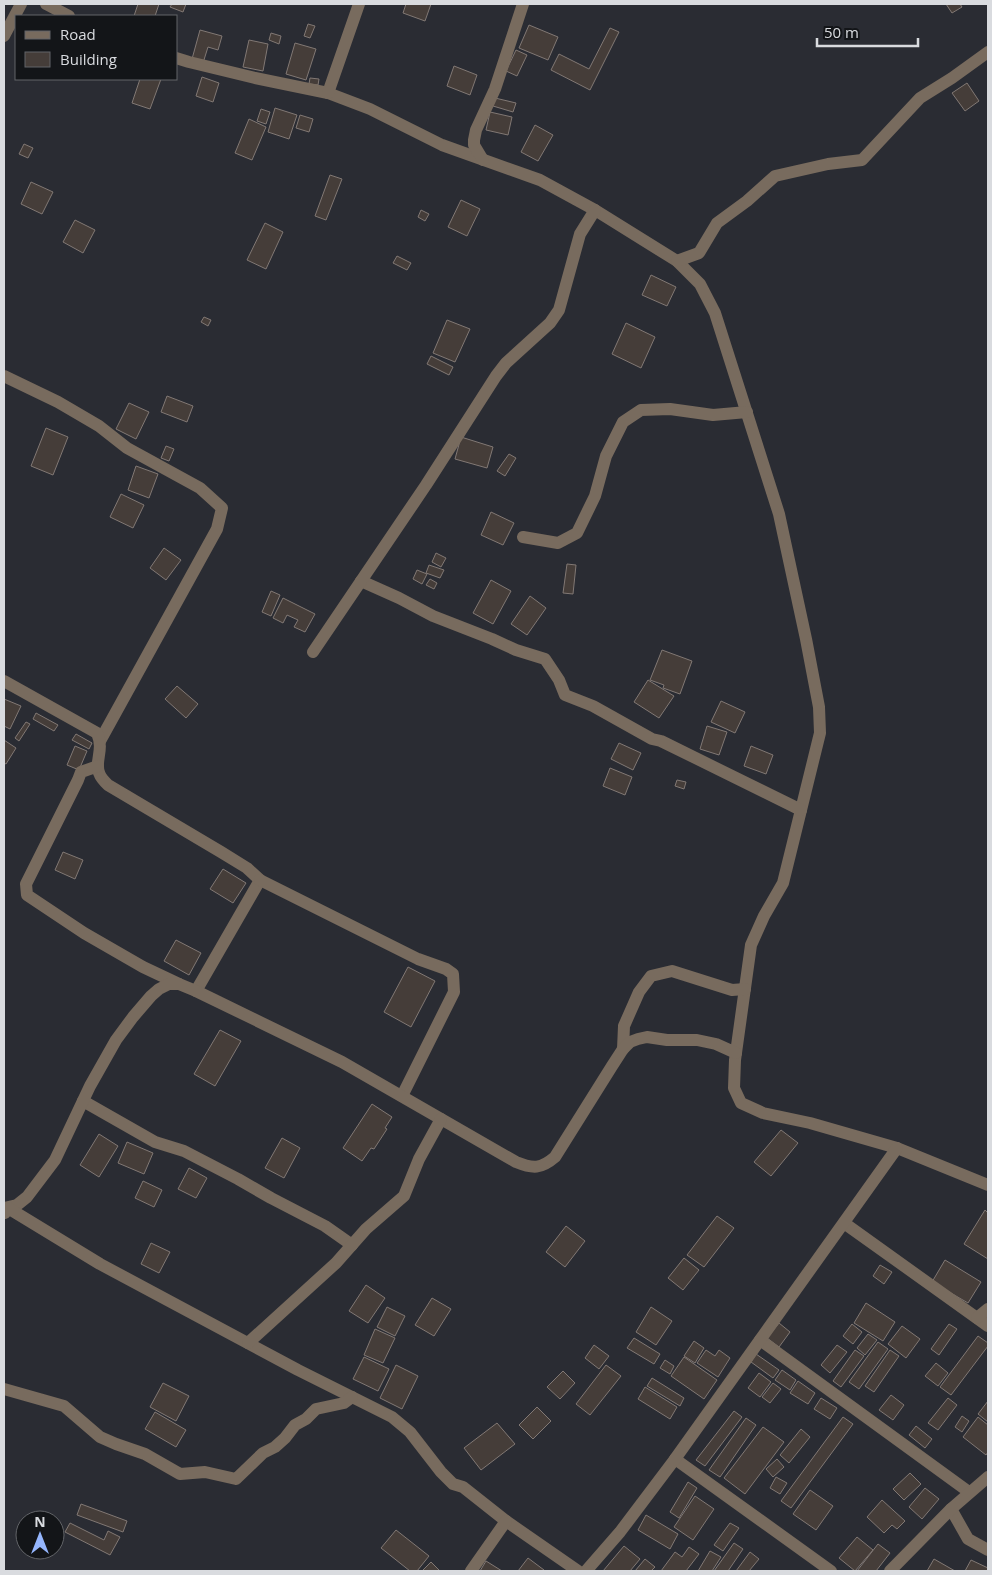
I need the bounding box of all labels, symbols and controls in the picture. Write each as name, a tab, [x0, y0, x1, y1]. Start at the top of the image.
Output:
legend	[15, 15, 178, 80]
scale bar	[817, 15, 918, 47]
text: 50 m	[824, 22, 859, 42]
text: Road	[60, 24, 96, 44]
text: Building	[60, 49, 117, 69]
north arrow	[15, 1510, 65, 1560]
text: N	[34, 1512, 46, 1531]

